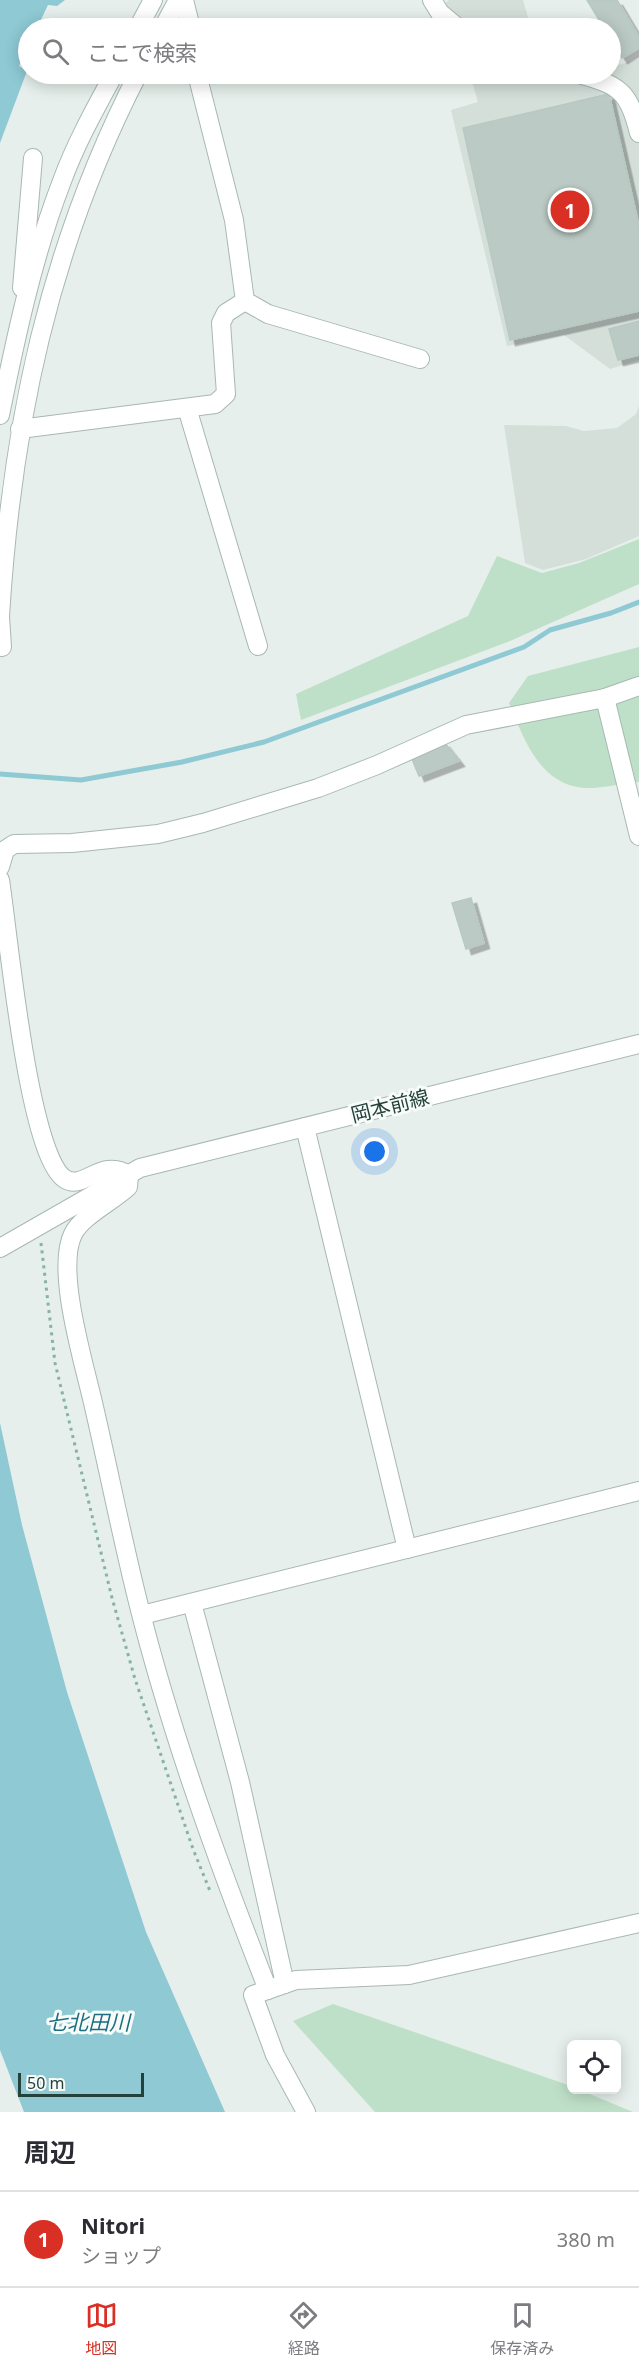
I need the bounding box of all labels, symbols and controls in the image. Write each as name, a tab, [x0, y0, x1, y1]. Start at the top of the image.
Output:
search box	[18, 18, 621, 84]
icon: search	[39, 35, 72, 68]
text: ここで検索	[87, 37, 197, 67]
pin: 1	[550, 188, 590, 232]
street label: 岡本前線	[348, 1083, 432, 1128]
your location	[360, 1137, 389, 1166]
water label: 七北田川	[46, 2008, 132, 2036]
map controls	[567, 2040, 621, 2094]
button: locate	[567, 2040, 621, 2094]
scale bar	[18, 2070, 144, 2098]
text: 50 m	[27, 2072, 64, 2094]
text: 周辺	[24, 2134, 76, 2170]
text: Nitori	[81, 2210, 145, 2240]
text: 1	[38, 2226, 49, 2253]
text: 380 m	[557, 2226, 615, 2253]
text: ショップ	[81, 2242, 161, 2269]
tab: 地図	[85, 2299, 118, 2359]
tab: 経路	[287, 2299, 320, 2359]
tab: 保存済み	[490, 2299, 554, 2359]

